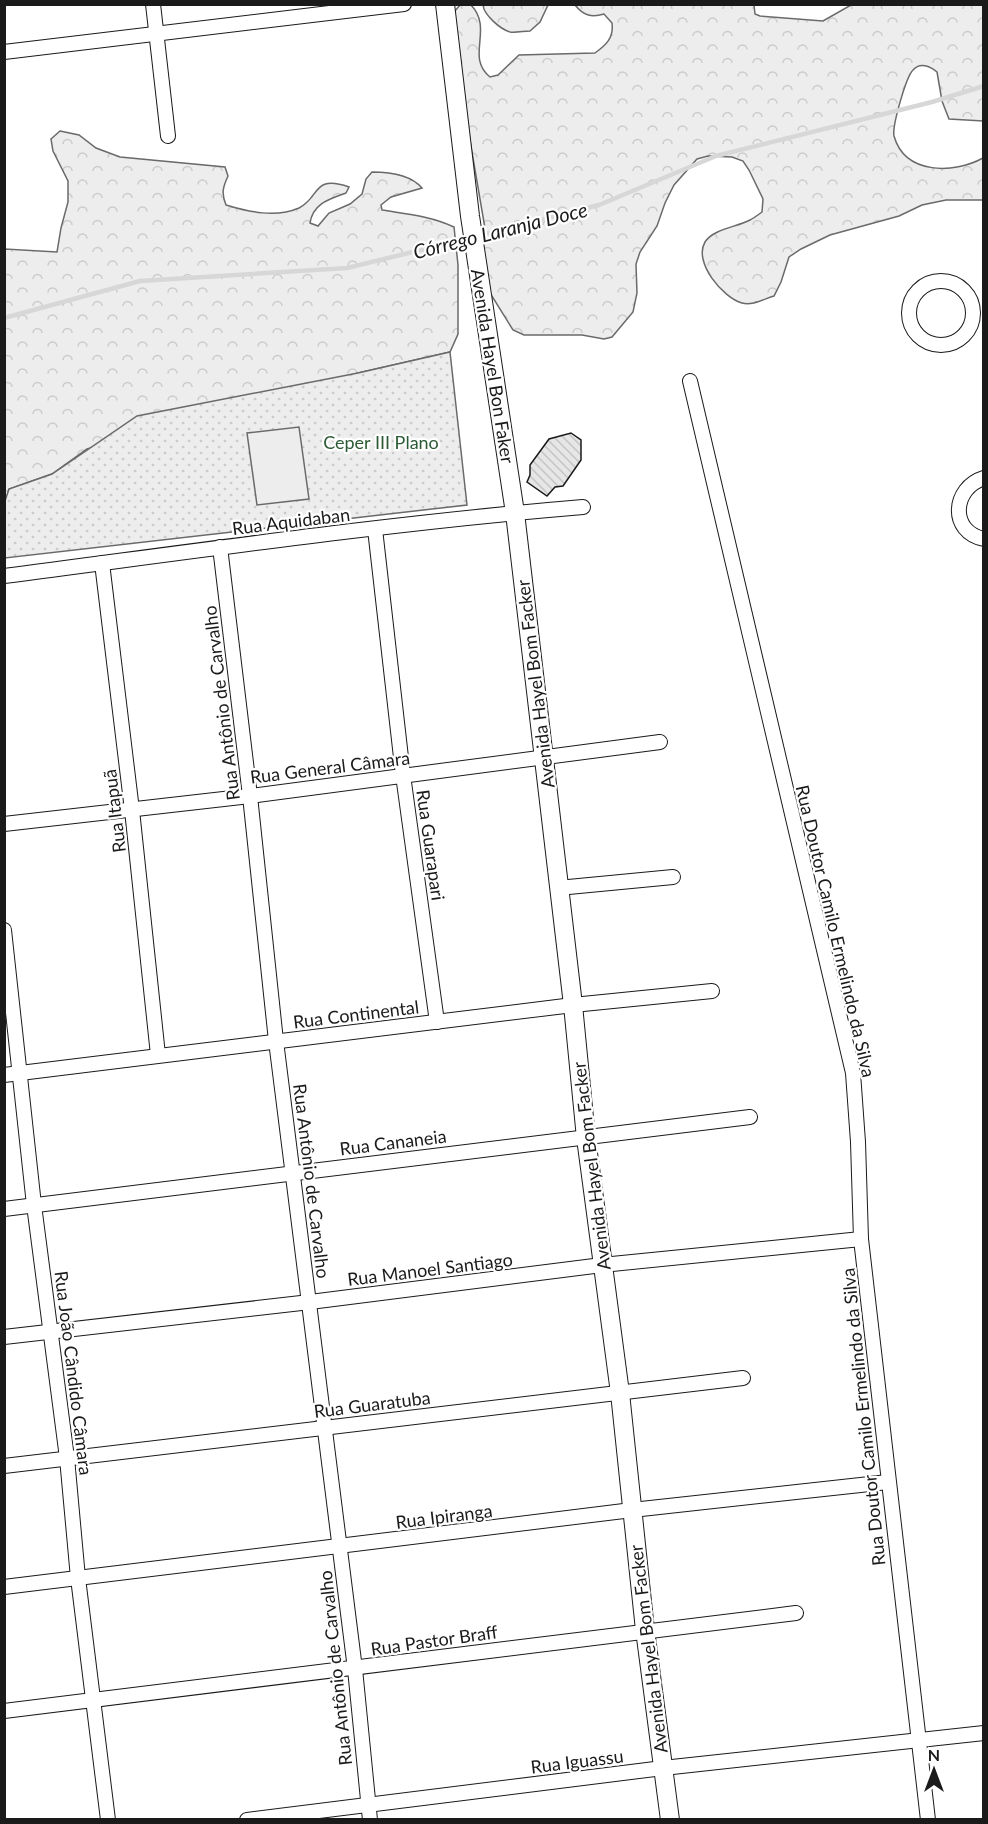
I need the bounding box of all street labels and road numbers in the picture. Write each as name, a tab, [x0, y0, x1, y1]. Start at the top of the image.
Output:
street label: Avenida Hayel Bon Faker	[467, 267, 519, 465]
street label: Rua Aquidaban	[231, 503, 351, 539]
street label: Avenida Hayel Bom Facker	[511, 578, 559, 789]
street label: Rua Antônio de Carvalho	[198, 604, 244, 802]
street label: Rua General Câmara	[249, 746, 411, 788]
street label: Rua Itapuã	[98, 768, 130, 854]
street label: Rua Doutor Camilo Ermelindo da Silva	[792, 783, 880, 1079]
street label: Rua Guarapari	[412, 788, 450, 902]
street label: Rua Continental	[292, 995, 420, 1033]
street label: Avenida Hayel Bom Facker	[567, 1060, 615, 1271]
street label: Rua Antônio de Carvalho	[289, 1082, 335, 1280]
street label: Rua Cananeia	[338, 1125, 448, 1159]
street label: Rua Manoel Santiago	[346, 1248, 514, 1290]
street label: Rua Doutor Camilo Ermelindo da Silva	[836, 1267, 890, 1567]
street label: Rua João Cândido Câmara	[51, 1270, 97, 1476]
street label: Rua Guaratuba	[312, 1386, 432, 1422]
street label: Rua Ipiranga	[394, 1499, 494, 1533]
street label: Avenida Hayel Bom Facker	[624, 1543, 672, 1754]
street label: Rua Antônio de Carvalho	[314, 1569, 356, 1767]
street label: Rua Pastor Braff	[369, 1620, 499, 1660]
street label: Rua Iguassu	[529, 1744, 625, 1778]

